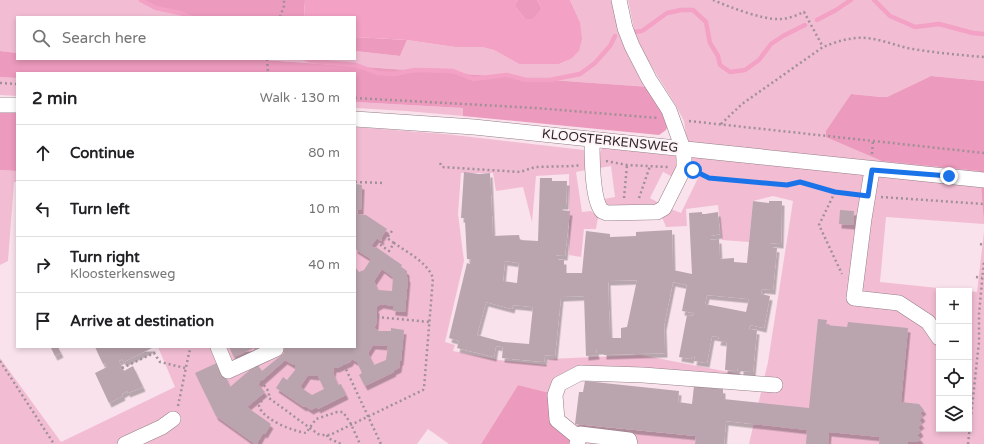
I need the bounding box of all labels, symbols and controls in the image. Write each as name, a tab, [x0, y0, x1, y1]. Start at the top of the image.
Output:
search box	[16, 16, 356, 60]
icon: search	[30, 27, 52, 49]
text: Search here	[62, 29, 146, 47]
text: 2 min	[32, 88, 77, 109]
text: Walk · 130 m	[260, 90, 340, 106]
street label: KLOOSTERKENSWEG	[541, 126, 679, 156]
icon: ahead	[32, 142, 54, 164]
text: Continue	[70, 144, 134, 162]
text: 80 m	[308, 145, 340, 161]
route start	[684, 161, 702, 179]
route end	[940, 167, 958, 185]
icon: left	[32, 198, 54, 220]
text: Turn left	[70, 200, 130, 218]
text: 10 m	[308, 201, 340, 217]
text: Turn right	[70, 248, 140, 266]
icon: right	[32, 254, 54, 276]
text: 40 m	[308, 257, 340, 273]
text: Kloosterkensweg	[70, 266, 175, 282]
map controls	[936, 288, 972, 432]
button: +	[936, 288, 972, 324]
icon: arrive	[32, 310, 54, 332]
text: Arrive at destination	[70, 312, 214, 330]
button: −	[936, 324, 972, 360]
button: locate	[936, 360, 972, 396]
button: layers	[936, 396, 972, 432]

